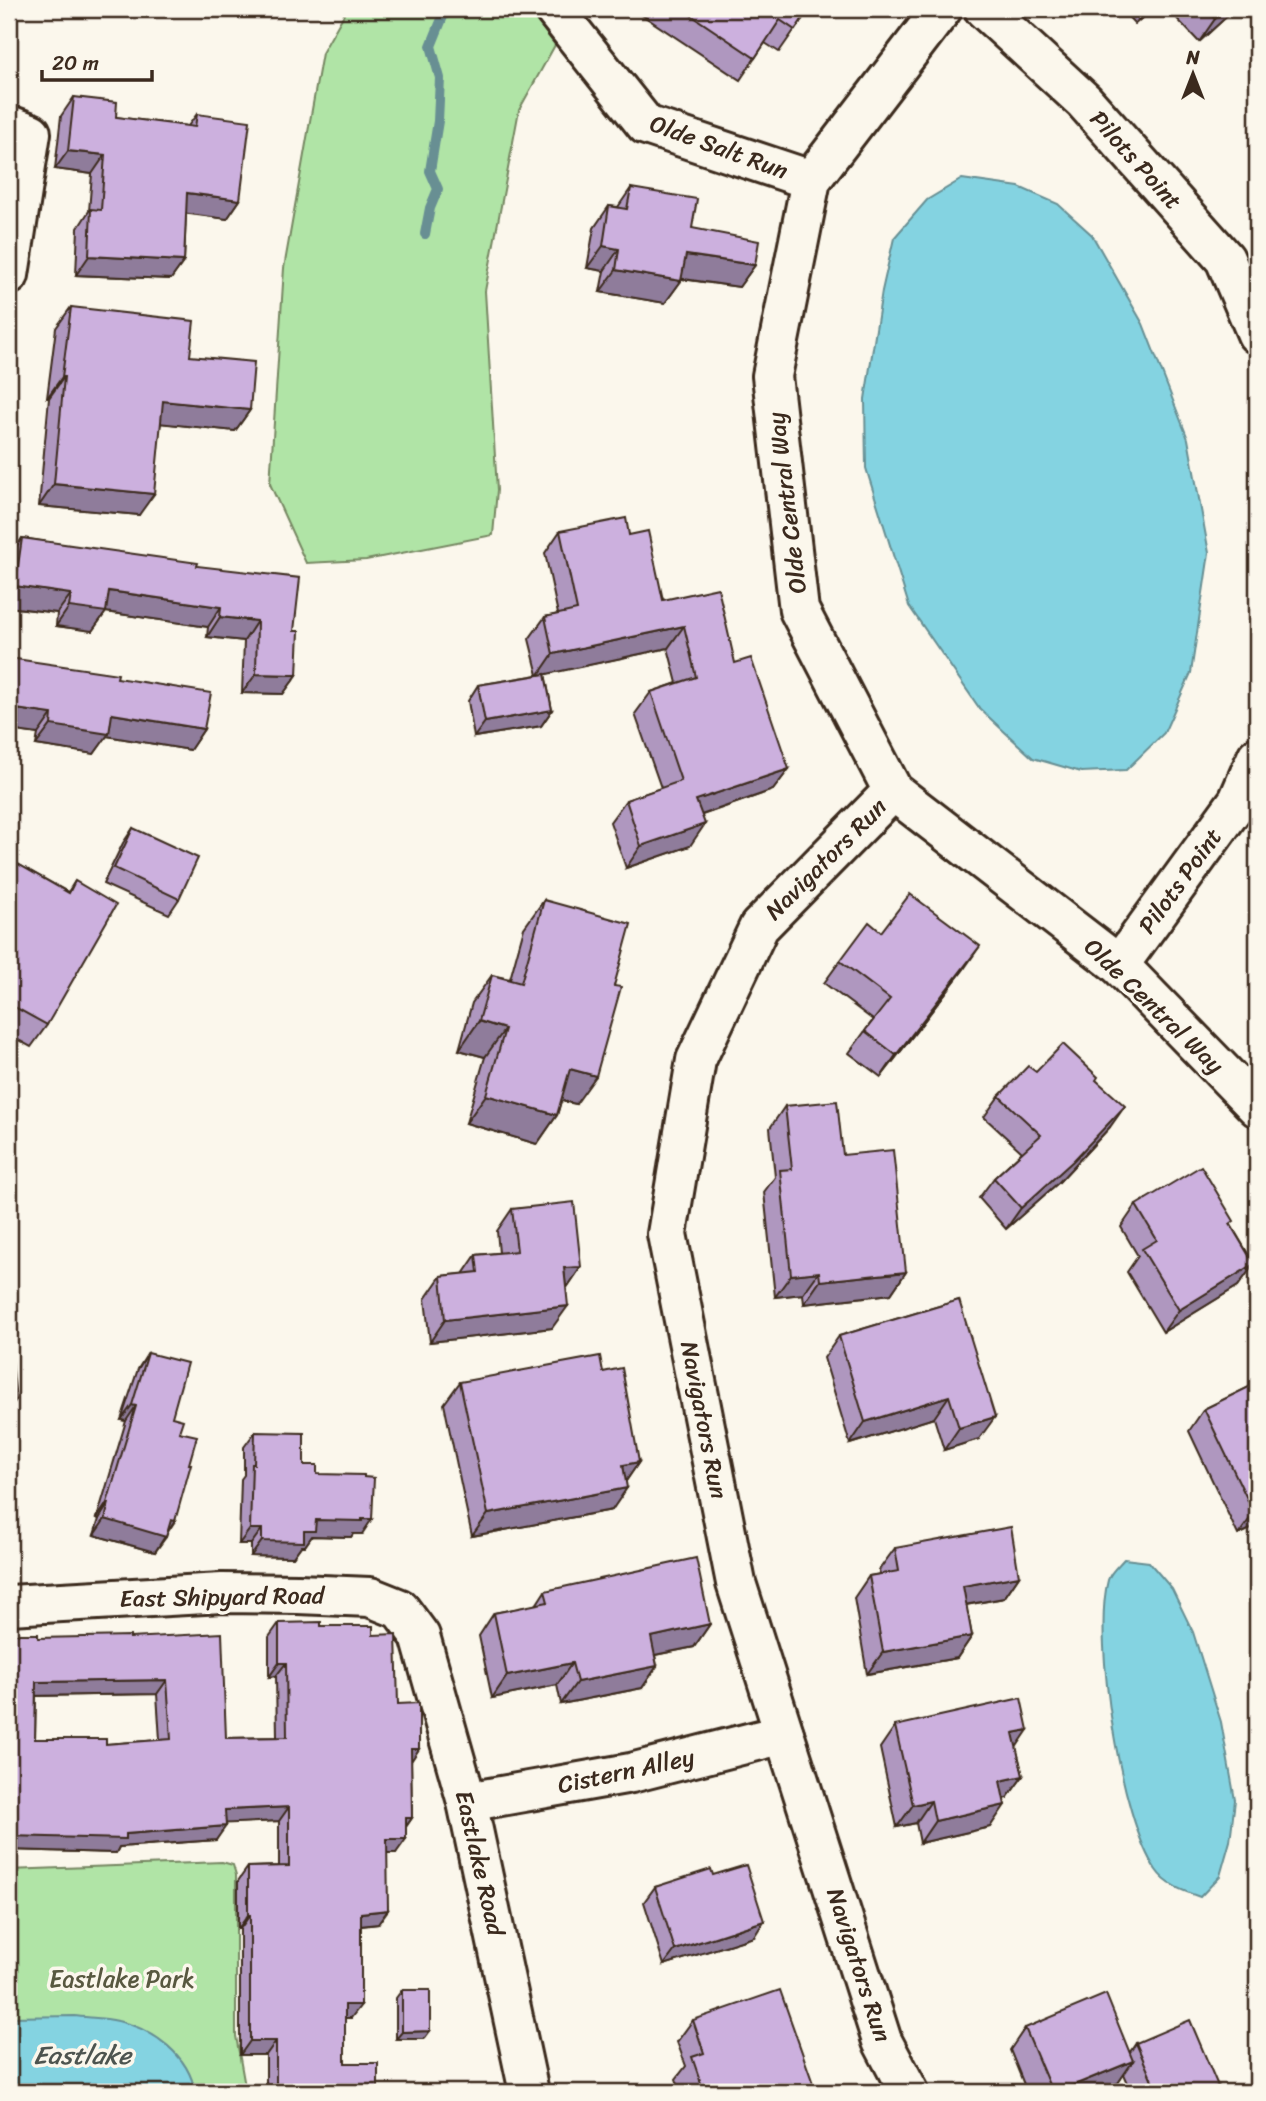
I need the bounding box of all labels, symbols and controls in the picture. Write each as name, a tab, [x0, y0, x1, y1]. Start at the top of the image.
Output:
scale bar	[42, 38, 152, 82]
north arrow	[1158, 38, 1228, 108]
text: N	[1185, 41, 1200, 74]
text: 20 m	[52, 44, 99, 82]
street label: Pilots Point	[1079, 100, 1193, 220]
street label: Olde Salt Run	[644, 103, 794, 191]
street label: Olde Central Way	[755, 409, 819, 596]
street label: Navigators Run	[755, 788, 897, 930]
street label: Pilots Point	[1127, 819, 1233, 943]
street label: Olde Central Way	[1074, 928, 1235, 1085]
street label: Navigators Run	[668, 1337, 740, 1503]
street label: East Shipyard Road	[119, 1574, 326, 1620]
street label: Cistern Alley	[554, 1736, 699, 1806]
street label: Eastlake Road	[443, 1786, 517, 1941]
street label: Navigators Run	[814, 1882, 904, 2048]
park label: Eastlake Park	[49, 1958, 195, 2000]
water label: Eastlake	[33, 2032, 133, 2078]

